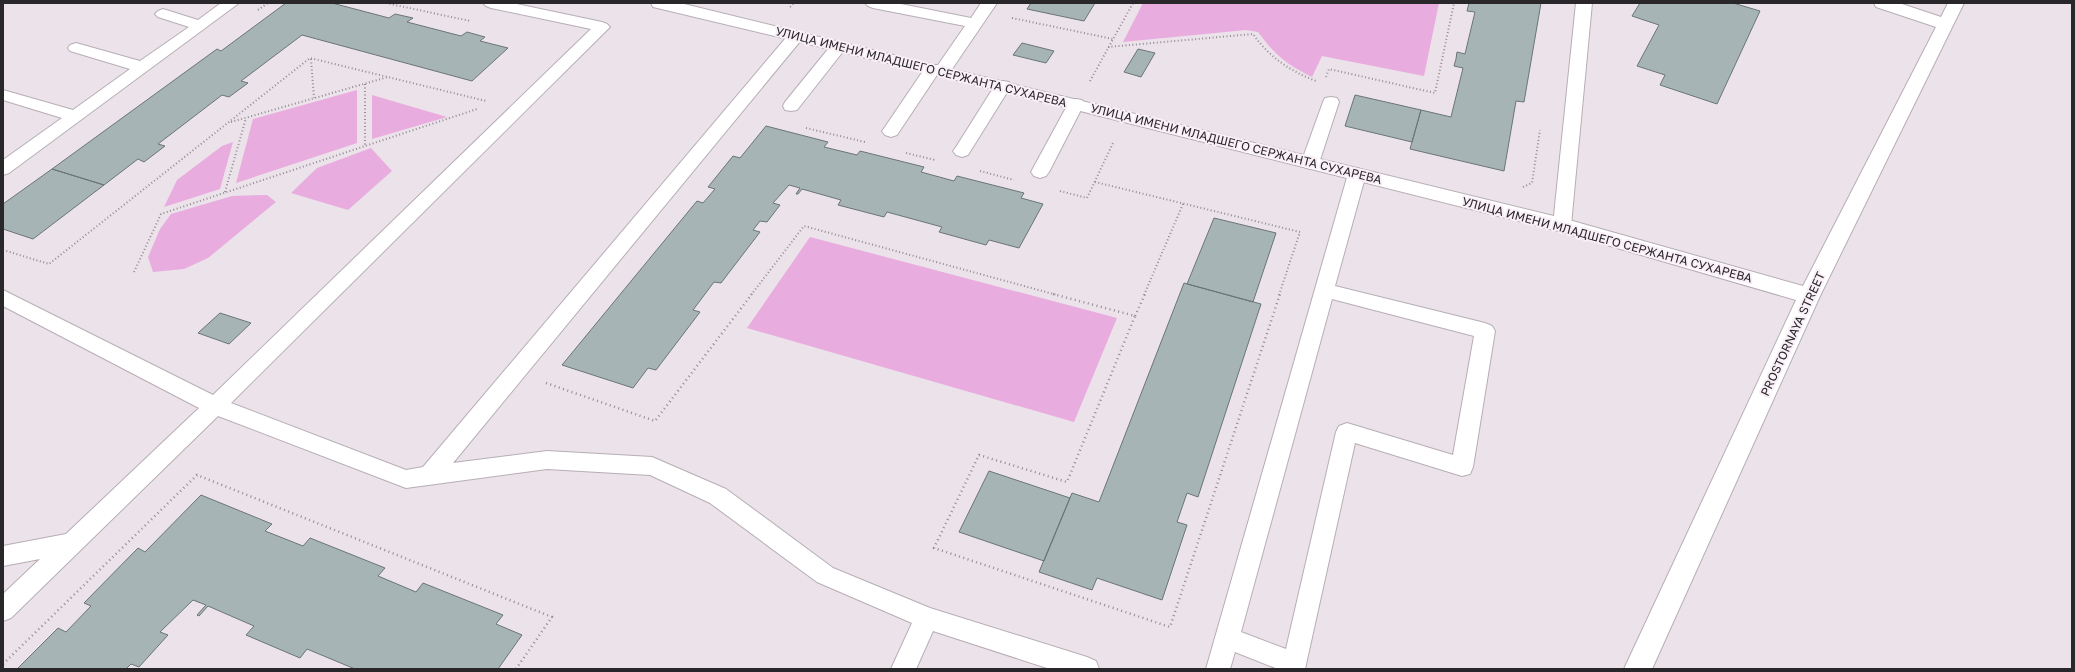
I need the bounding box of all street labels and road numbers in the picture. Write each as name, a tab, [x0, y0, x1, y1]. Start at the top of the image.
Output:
street label: УЛИЦА ИМЕНИ МЛАДШЕГО СЕРЖАНТА СУХАРЕВА	[774, 23, 1068, 110]
street label: УЛИЦА ИМЕНИ МЛАДШЕГО СЕРЖАНТА СУХАРЕВА	[1089, 100, 1383, 187]
street label: УЛИЦА ИМЕНИ МЛАДШЕГО СЕРЖАНТА СУХАРЕВА	[1460, 193, 1754, 286]
street label: PROSTORNAYA STREET	[1757, 269, 1828, 398]

